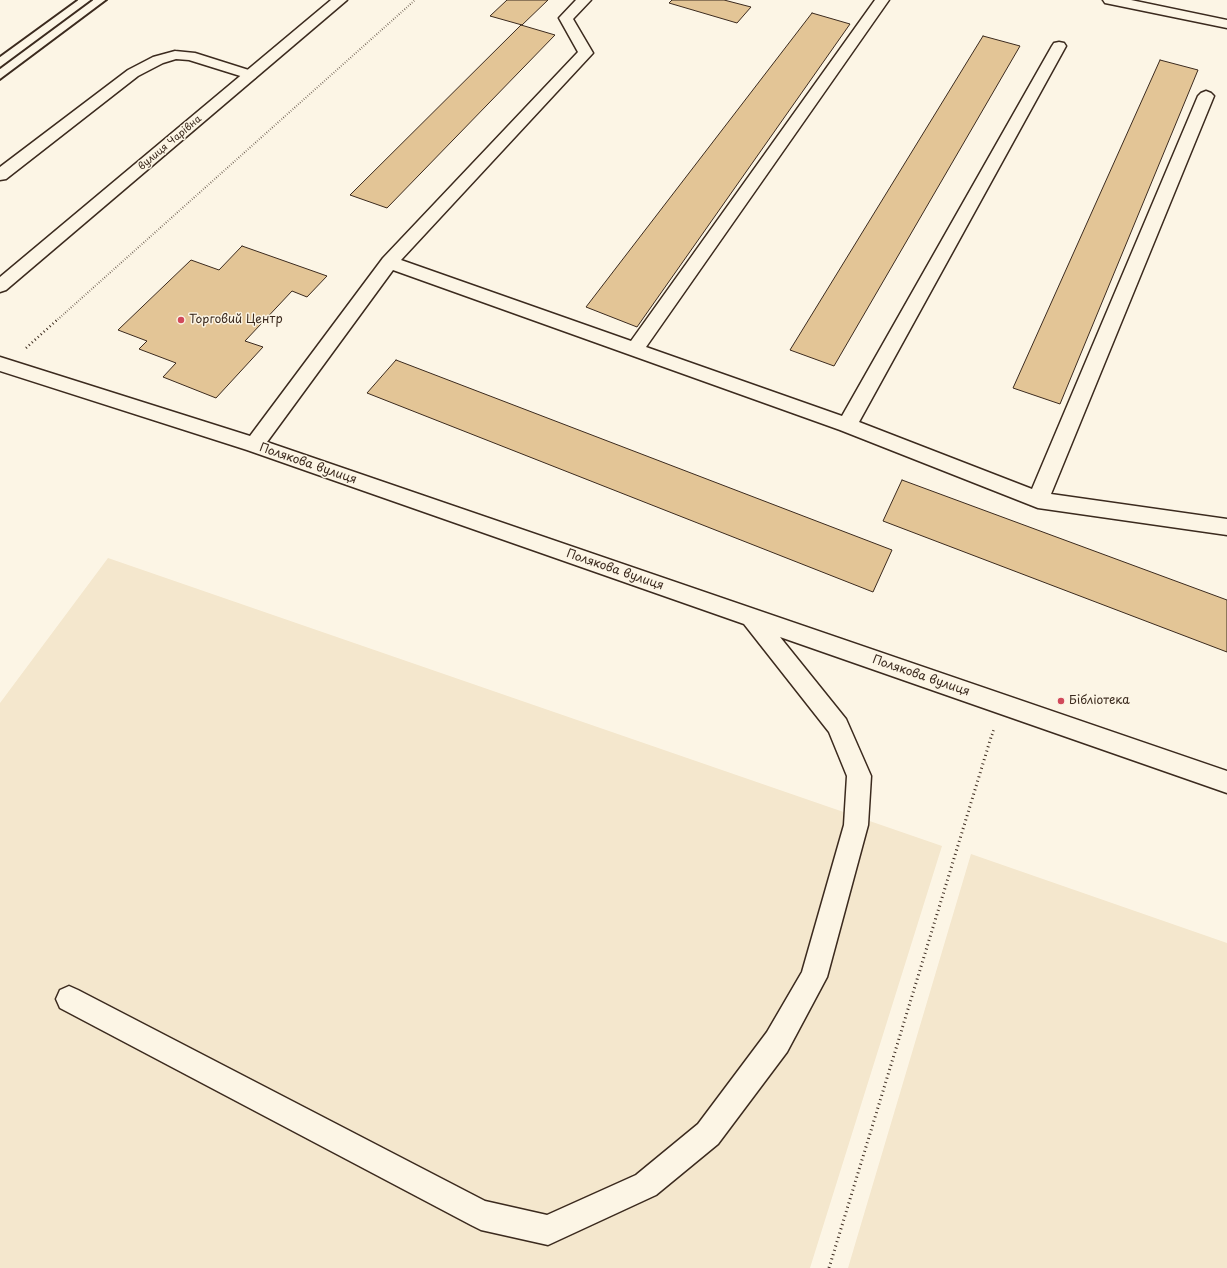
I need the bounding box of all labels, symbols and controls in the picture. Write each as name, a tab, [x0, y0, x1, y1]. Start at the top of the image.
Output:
street label: вулиця Чарівна	[136, 113, 204, 173]
place label: Торговий Центр	[189, 313, 283, 327]
marker: Торговий Центр	[176, 315, 186, 325]
street label: Полякова вулиця	[258, 441, 358, 487]
street label: Полякова вулиця	[565, 547, 665, 593]
street label: Полякова вулиця	[871, 653, 971, 699]
place label: Бібліотека	[1069, 694, 1130, 708]
marker: Бібліотека	[1056, 696, 1066, 706]

